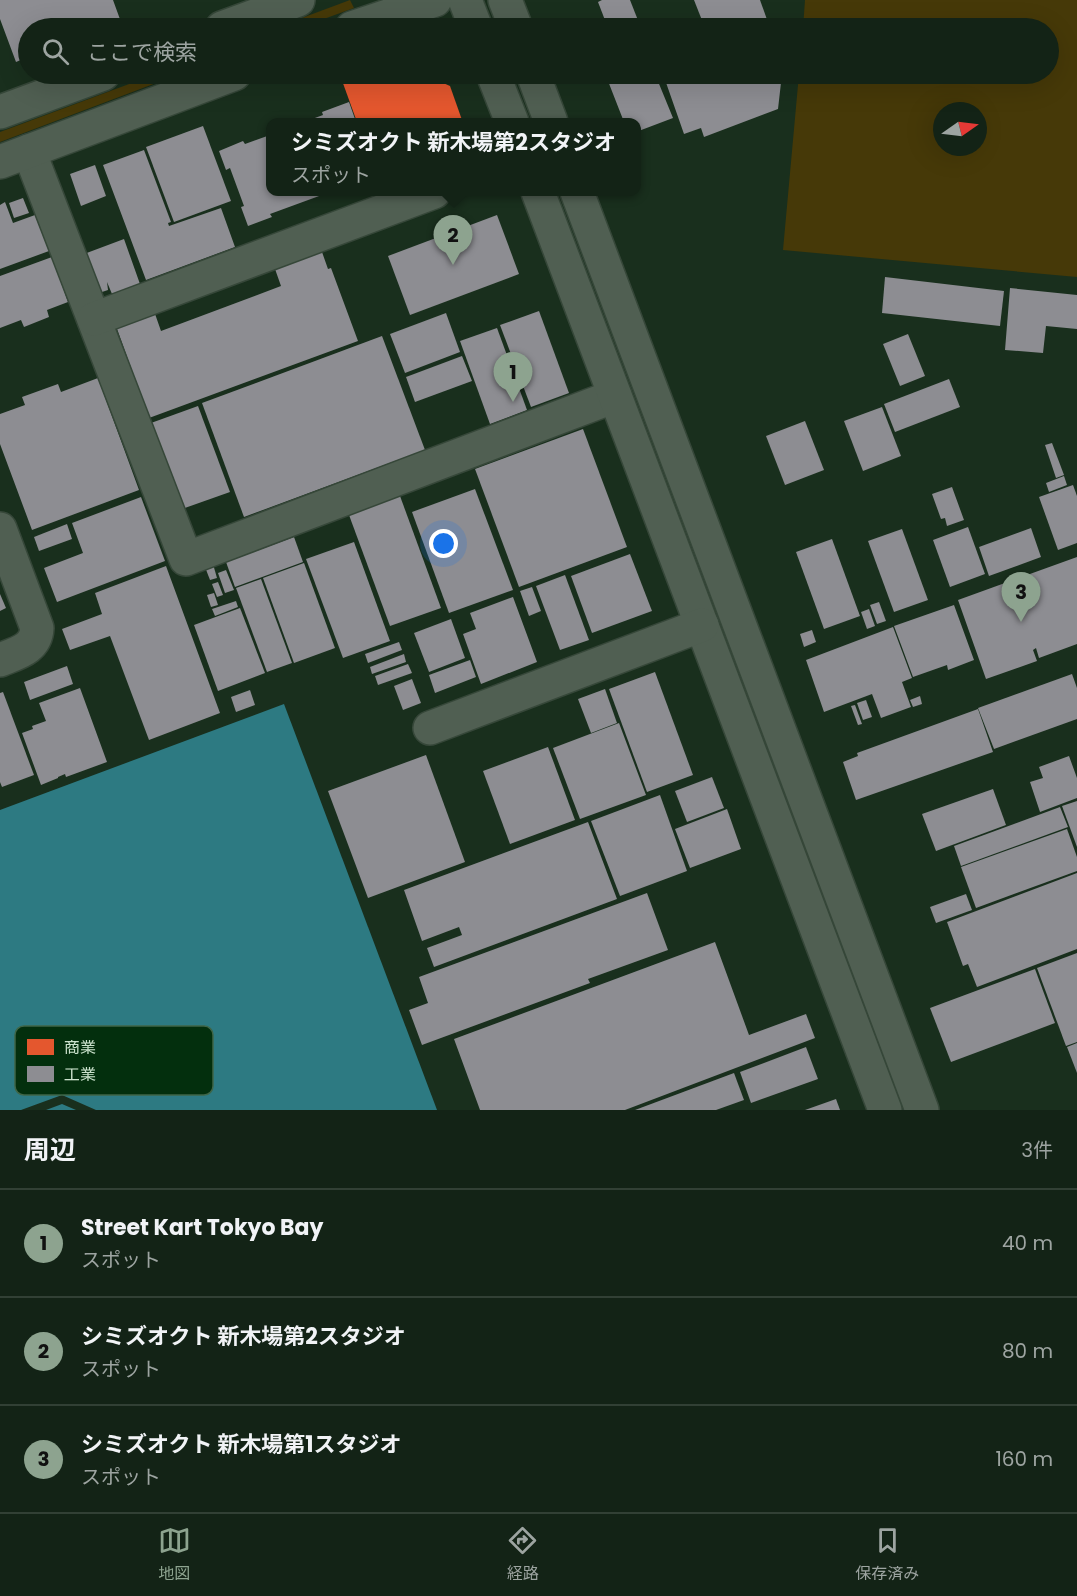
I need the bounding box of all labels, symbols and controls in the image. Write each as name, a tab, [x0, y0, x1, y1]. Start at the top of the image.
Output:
search box	[18, 18, 1059, 84]
icon: search	[39, 35, 72, 68]
text: ここで検索	[87, 37, 197, 68]
north arrow	[933, 102, 987, 156]
popup	[266, 118, 641, 196]
text: シミズオクト 新木場第2スタジオ	[291, 127, 616, 158]
text: スポット	[291, 161, 371, 189]
pin: 2	[434, 216, 472, 265]
pin: 1	[494, 352, 532, 402]
your location	[429, 529, 458, 558]
pin: 3	[1002, 572, 1040, 622]
legend	[15, 1026, 213, 1095]
text: 商業	[64, 1036, 96, 1059]
text: 工業	[64, 1063, 96, 1086]
text: 周辺	[24, 1132, 76, 1168]
text: 3件	[1021, 1136, 1053, 1164]
text: Street Kart Tokyo Bay	[81, 1212, 323, 1243]
text: 1	[40, 1229, 47, 1257]
text: 40 m	[1002, 1229, 1053, 1257]
text: スポット	[81, 1246, 161, 1274]
text: シミズオクト 新木場第2スタジオ	[81, 1321, 406, 1352]
text: 2	[38, 1337, 49, 1365]
text: 80 m	[1002, 1337, 1053, 1365]
text: スポット	[81, 1355, 161, 1383]
text: シミズオクト 新木場第1スタジオ	[81, 1429, 402, 1460]
text: 3	[37, 1445, 50, 1473]
text: 160 m	[995, 1445, 1053, 1473]
text: スポット	[81, 1463, 161, 1491]
tab: 地図	[158, 1524, 191, 1586]
tab: 経路	[506, 1524, 539, 1586]
tab: 保存済み	[855, 1524, 919, 1586]

